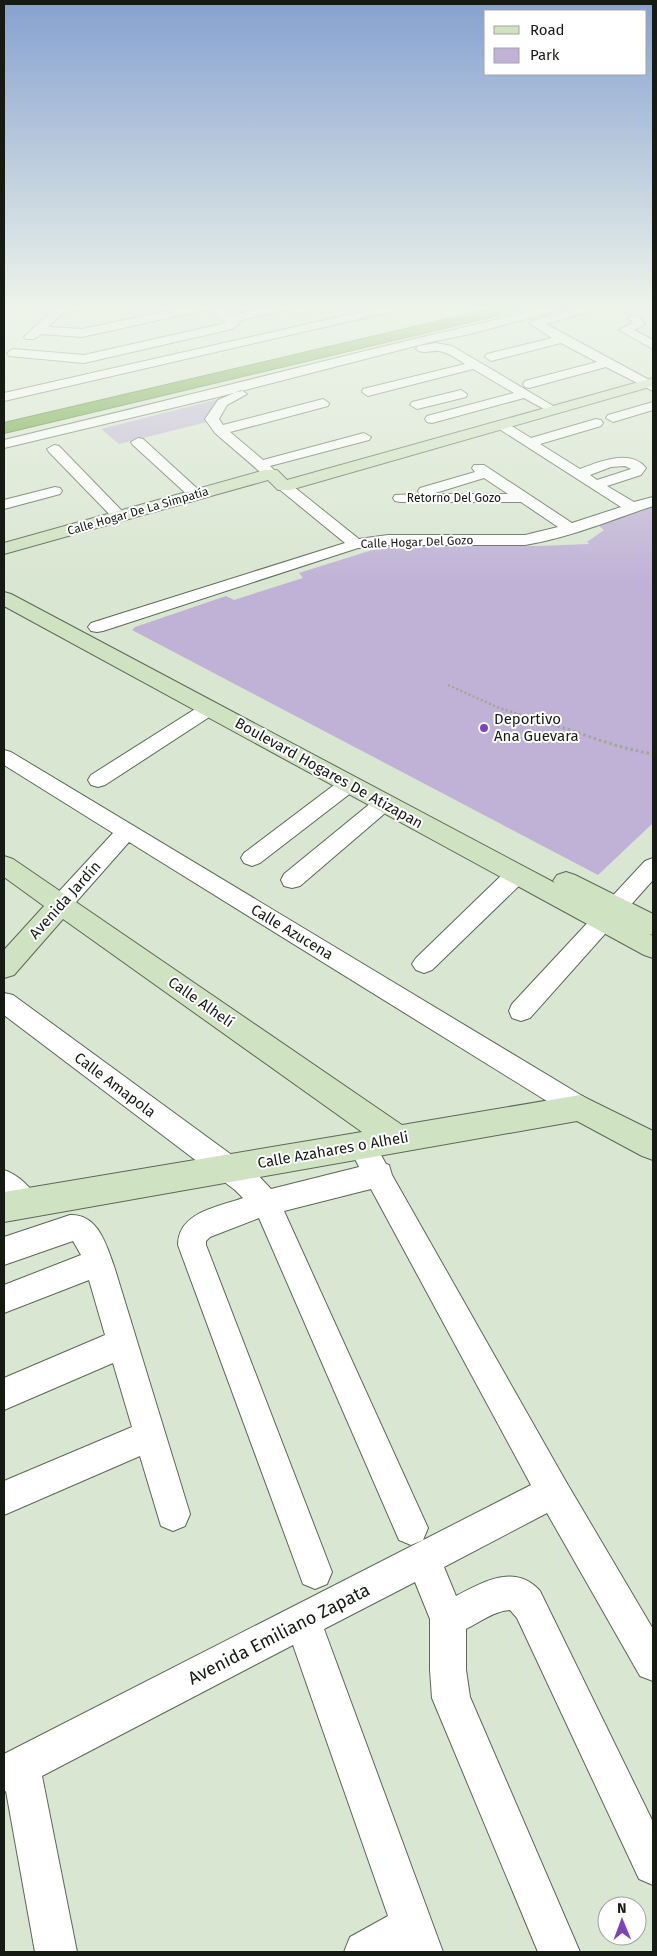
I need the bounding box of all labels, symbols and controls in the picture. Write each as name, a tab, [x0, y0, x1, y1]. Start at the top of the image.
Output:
legend	[484, 10, 647, 75]
text: Road	[530, 21, 565, 39]
text: Park	[530, 46, 560, 64]
street label: Calle Hogar De La Simpatía	[66, 484, 210, 538]
street label: Retorno Del Gozo	[407, 491, 501, 505]
street label: Calle Hogar Del Gozo	[360, 533, 474, 551]
place label: Deportivo Ana Guevara	[494, 710, 579, 745]
street label: Boulevard Hogares De Atizapan	[232, 714, 426, 832]
marker: Deportivo Ana Guevara	[478, 722, 490, 734]
street label: Avenida Jardín	[25, 857, 105, 943]
street label: Calle Azucena	[248, 900, 336, 964]
street label: Calle Alhelí	[165, 973, 237, 1031]
street label: Calle Amapola	[71, 1049, 159, 1121]
street label: Calle Azahares o Alheli	[256, 1128, 410, 1172]
street label: Avenida Emiliano Zapata	[184, 1579, 374, 1689]
north arrow	[597, 1896, 647, 1946]
text: N	[617, 1900, 627, 1917]

